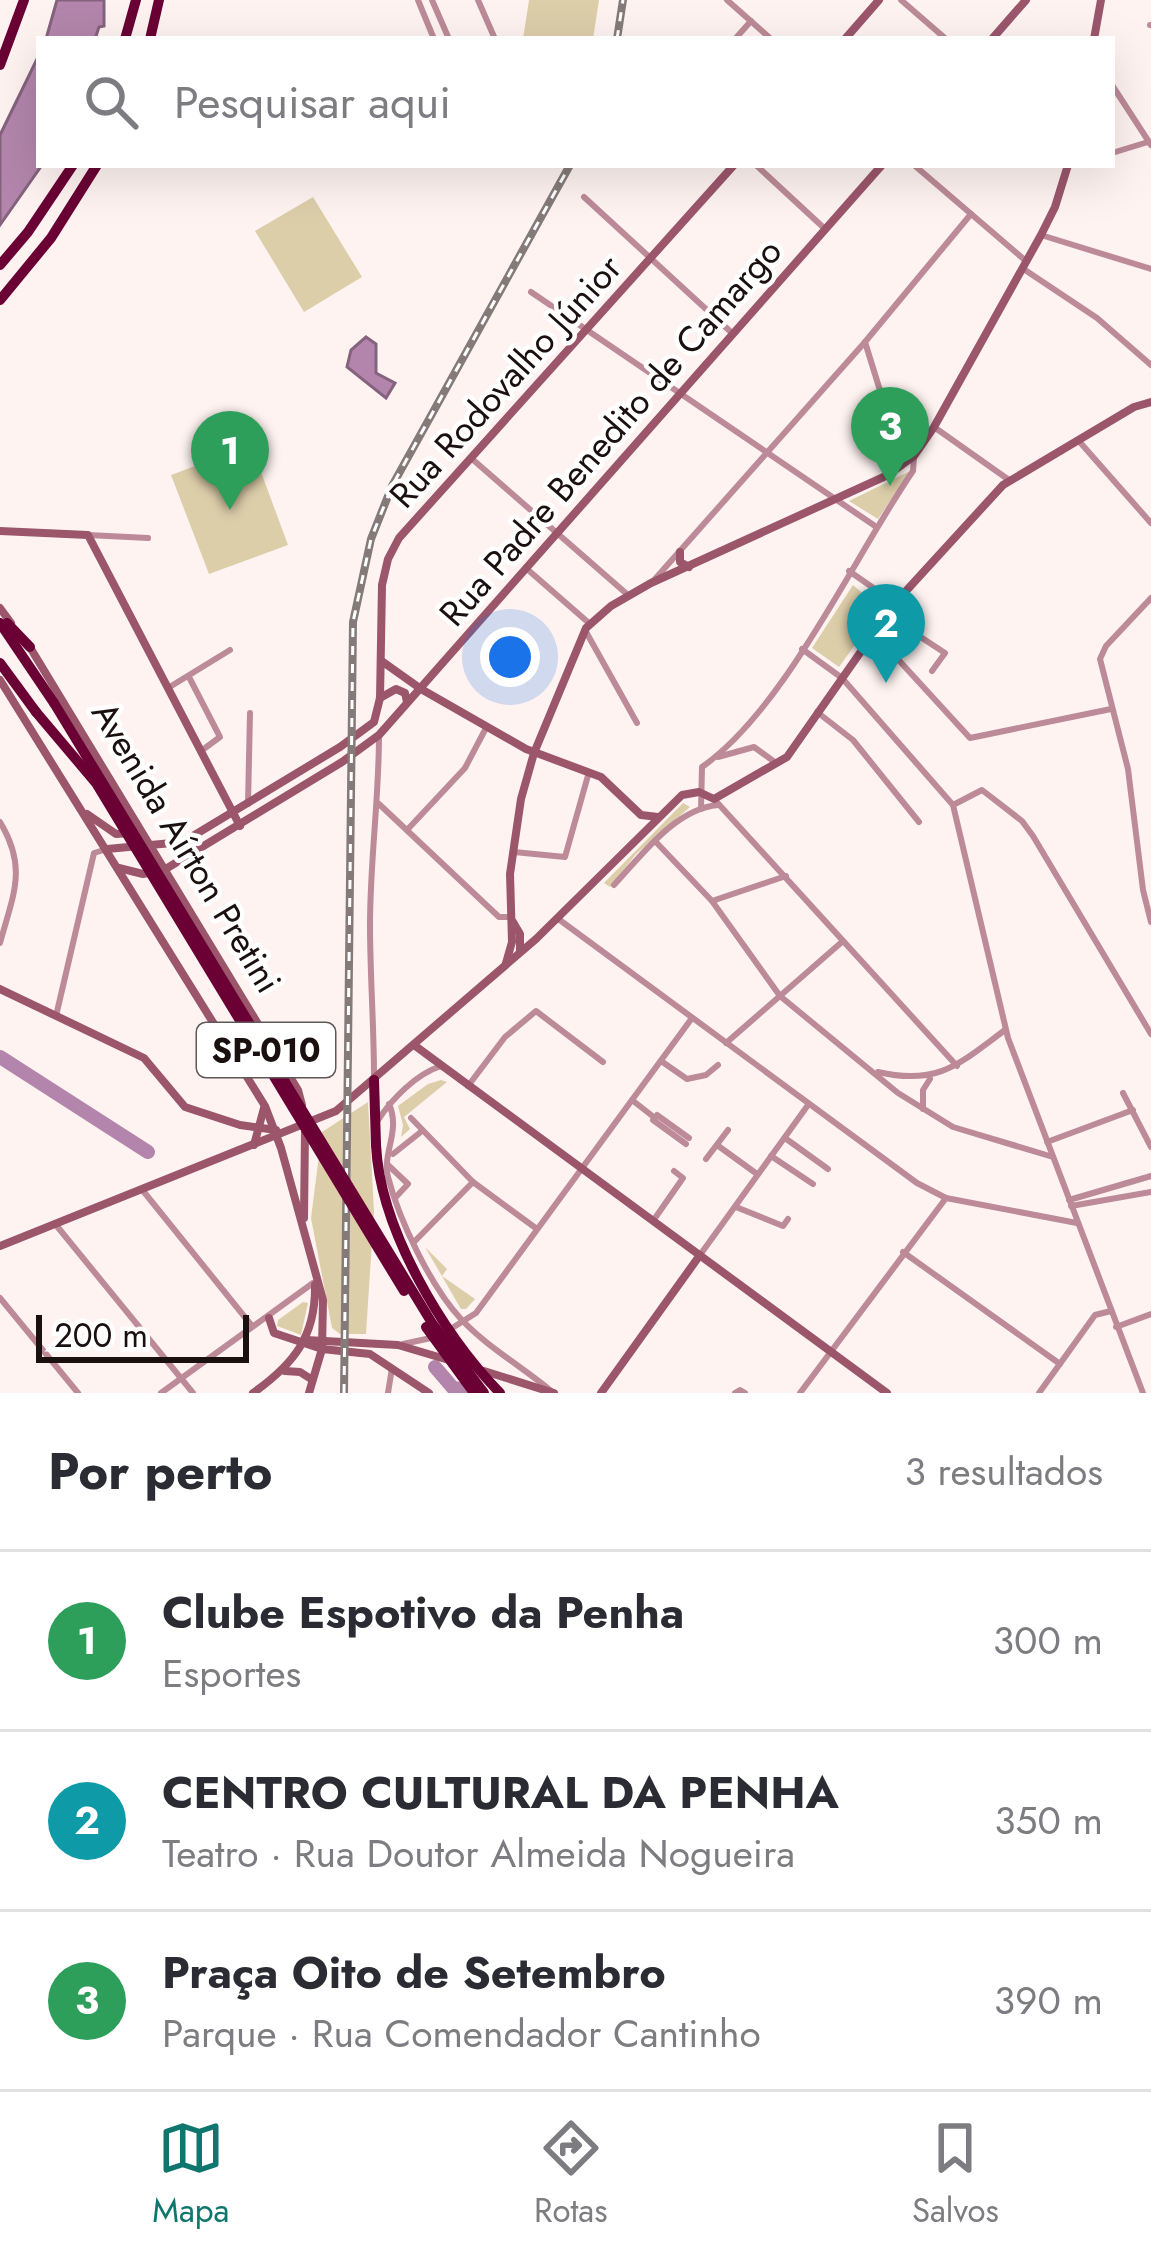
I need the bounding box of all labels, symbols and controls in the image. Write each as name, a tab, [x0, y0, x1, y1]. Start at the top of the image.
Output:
search box	[36, 36, 1115, 168]
icon: search	[78, 69, 144, 135]
text: Pesquisar aqui	[174, 70, 451, 135]
street label: Rua Padre Benedito de Camargo	[427, 227, 793, 637]
street label: Rua Rodovalho Júnior	[377, 242, 634, 519]
pin: 3	[851, 387, 929, 486]
pin: 1	[191, 411, 269, 510]
pin: 2	[847, 584, 925, 683]
your location	[480, 627, 540, 687]
street label: Avenida Aírton Pretini	[79, 691, 295, 1003]
road number: SP-010	[197, 1023, 335, 1077]
scale bar	[36, 1309, 249, 1362]
text: 200 m	[54, 1312, 148, 1359]
text: Por perto	[48, 1434, 273, 1508]
text: 3 resultados	[905, 1443, 1103, 1500]
text: Clube Espotivo da Penha	[162, 1580, 684, 1645]
text: 1	[77, 1612, 97, 1669]
text: 300 m	[993, 1612, 1103, 1669]
text: Esportes	[162, 1645, 301, 1702]
text: CENTRO CULTURAL DA PENHA	[162, 1760, 839, 1825]
text: 2	[74, 1792, 100, 1849]
text: 350 m	[994, 1792, 1103, 1849]
text: Teatro · Rua Doutor Almeida Nogueira	[162, 1825, 795, 1882]
text: Praça Oito de Setembro	[162, 1940, 666, 2005]
text: 3	[75, 1972, 99, 2029]
text: 390 m	[994, 1972, 1103, 2029]
text: Parque · Rua Comendador Cantinho	[162, 2005, 761, 2062]
tab: Mapa	[152, 2115, 230, 2234]
tab: Rotas	[534, 2115, 608, 2234]
tab: Salvos	[912, 2115, 999, 2234]

